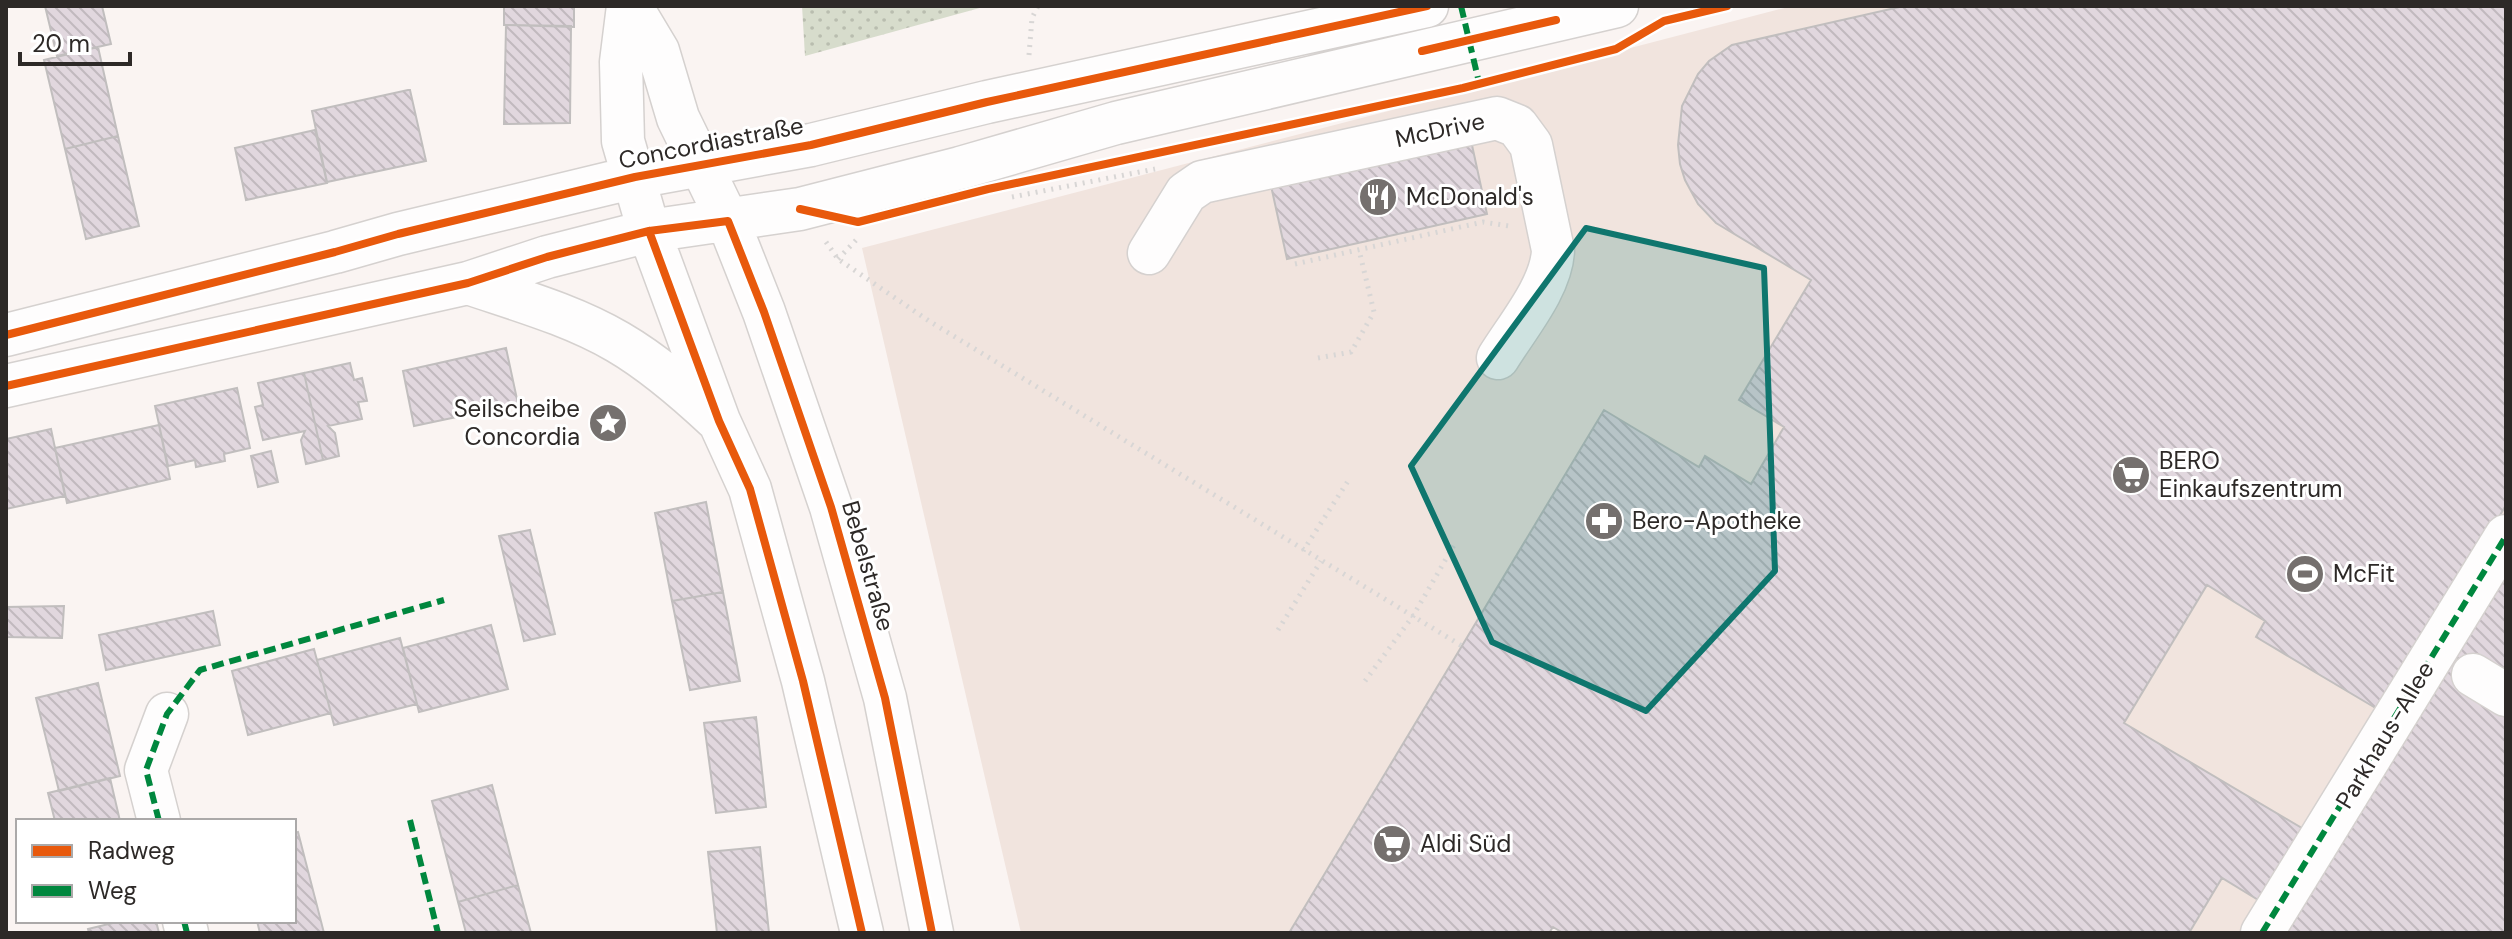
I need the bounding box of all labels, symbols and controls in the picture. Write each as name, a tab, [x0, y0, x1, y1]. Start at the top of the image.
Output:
scale bar	[20, 16, 130, 66]
text: 20 m	[32, 28, 90, 59]
street label: McDrive	[1392, 105, 1488, 154]
street label: Concordiastraße	[616, 109, 806, 176]
restaurant icon: McDonald's	[1357, 176, 1399, 218]
place label: McDonald's	[1406, 181, 1534, 212]
place label: Seilscheibe Concordia	[454, 393, 580, 452]
place icon: Seilscheibe Concordia	[587, 402, 629, 444]
place label: BERO Einkaufszentrum	[2159, 445, 2342, 504]
supermarket icon: BERO Einkaufszentrum	[2110, 454, 2152, 496]
street label: Bebelstraße	[835, 497, 902, 635]
pharmacy icon: Bero-Apotheke	[1583, 500, 1625, 542]
place label: Bero-Apotheke	[1632, 505, 1801, 536]
sports icon: McFit	[2284, 553, 2326, 595]
place label: McFit	[2333, 558, 2395, 589]
street label: Parkhaus-Allee	[2328, 656, 2441, 814]
legend	[16, 819, 296, 923]
supermarket icon: Aldi Süd	[1371, 823, 1413, 865]
place label: Aldi Süd	[1420, 828, 1511, 859]
text: Radweg	[88, 835, 175, 866]
text: Weg	[88, 875, 137, 906]

